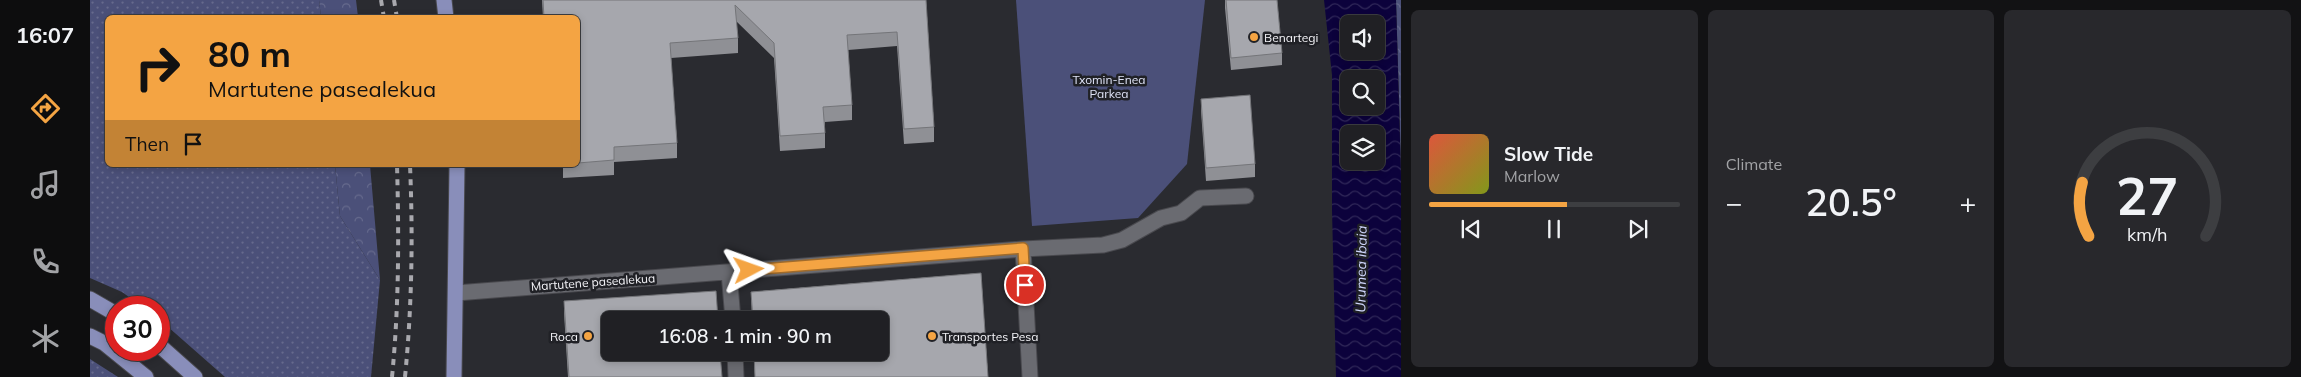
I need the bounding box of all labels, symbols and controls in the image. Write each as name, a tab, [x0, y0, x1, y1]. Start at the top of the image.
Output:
map controls	[1340, 15, 1385, 170]
button: sound	[1340, 15, 1385, 60]
text: 16:07	[16, 21, 74, 49]
place label: Benartegi	[1264, 30, 1318, 45]
marker: Benartegi	[1248, 31, 1260, 43]
text: 80 m	[208, 32, 291, 76]
icon: right	[125, 35, 190, 100]
button: search	[1340, 70, 1385, 115]
park label: Txomin-Enea Parkea	[1073, 72, 1145, 101]
text: Martutene pasealekua	[208, 75, 436, 103]
icon: directions	[28, 91, 63, 126]
button: layers	[1340, 125, 1385, 170]
icon: arrive	[179, 130, 207, 158]
text: Then	[125, 132, 169, 156]
text: Slow Tide	[1504, 142, 1593, 166]
text: Climate	[1726, 154, 1782, 174]
text: 27	[2116, 163, 2179, 228]
text: Marlow	[1504, 166, 1560, 186]
icon: music	[28, 167, 63, 202]
text: 20.5°	[1805, 178, 1897, 226]
text: −	[1726, 185, 1742, 220]
text: +	[1960, 185, 1976, 220]
icon: previous	[1457, 215, 1485, 243]
icon: pause	[1540, 215, 1568, 243]
icon: next	[1624, 215, 1652, 243]
text: km/h	[2127, 223, 2168, 245]
water label: Urumea ibaia	[1351, 225, 1371, 313]
position arrow	[722, 243, 774, 295]
icon: phone	[28, 244, 63, 279]
pin	[1004, 264, 1046, 306]
street label: Martutene pasealekua	[530, 270, 656, 294]
icon: arrive	[1011, 271, 1039, 299]
speed limit sign: 30	[105, 296, 170, 361]
icon: climate	[28, 321, 63, 356]
text: 16:08 · 1 min · 90 m	[658, 324, 832, 348]
place label: Roca	[550, 329, 578, 344]
place label: Transportes Pesa	[942, 329, 1039, 344]
marker: Roca	[582, 330, 594, 342]
marker: Transportes Pesa	[926, 330, 938, 342]

